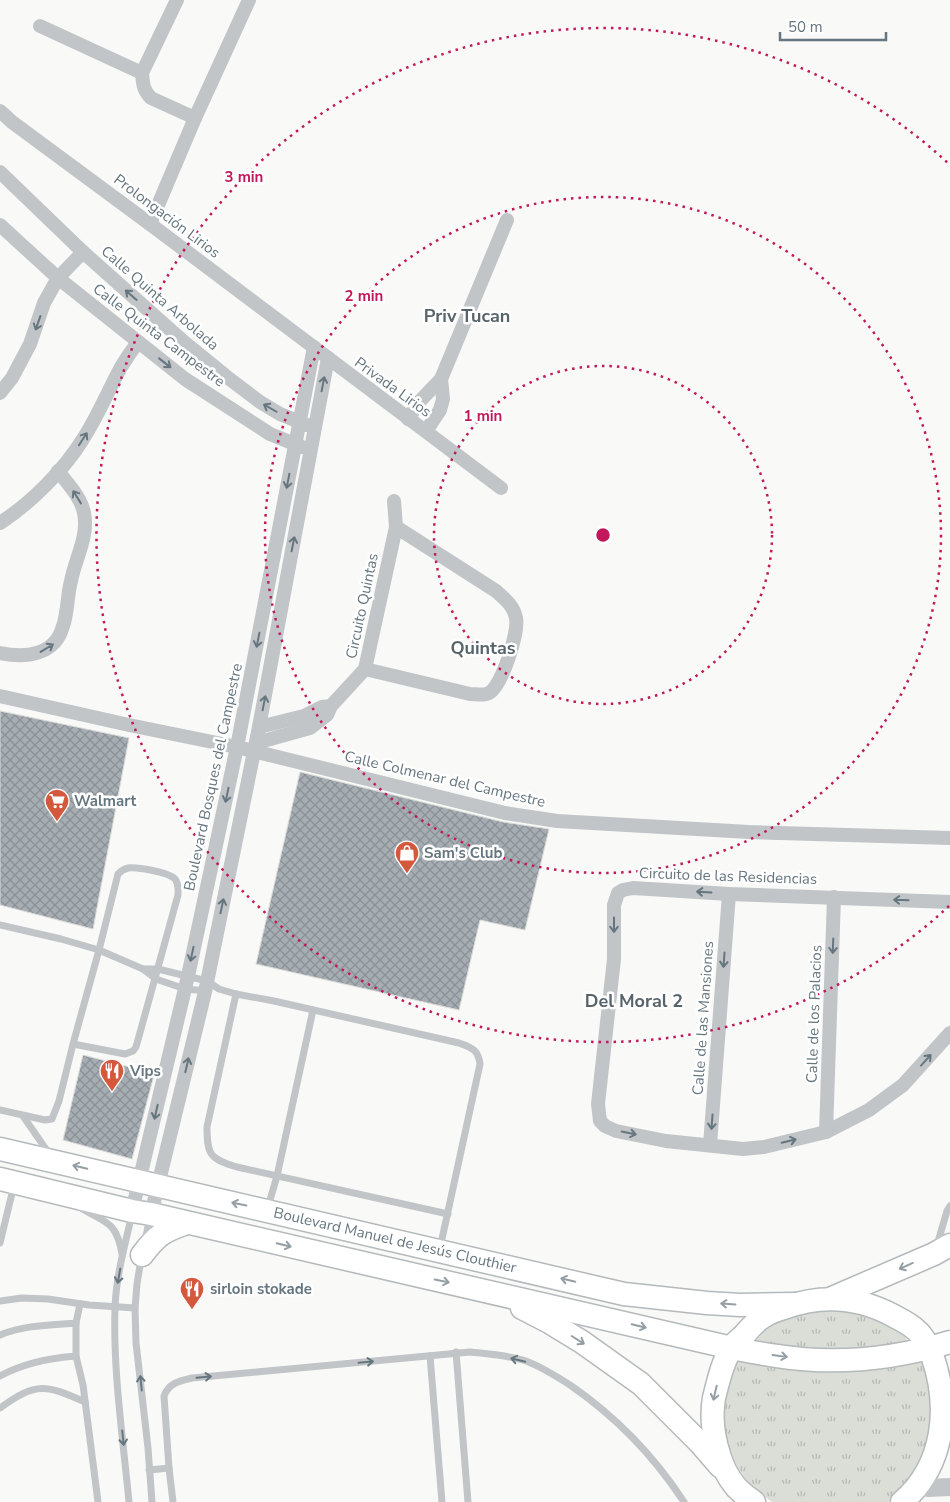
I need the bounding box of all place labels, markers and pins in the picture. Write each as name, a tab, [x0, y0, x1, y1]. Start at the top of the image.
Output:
centre of rings	[594, 526, 612, 544]
supermarket icon: Walmart	[44, 788, 70, 822]
place label: Walmart	[74, 791, 136, 811]
shop icon: Sam's Club	[394, 840, 420, 874]
place label: Sam's Club	[424, 843, 502, 863]
restaurant icon: Vips	[99, 1058, 125, 1092]
place label: Vips	[129, 1061, 161, 1081]
restaurant icon: sirloin stokade	[179, 1276, 205, 1310]
place label: sirloin stokade	[210, 1279, 312, 1299]

